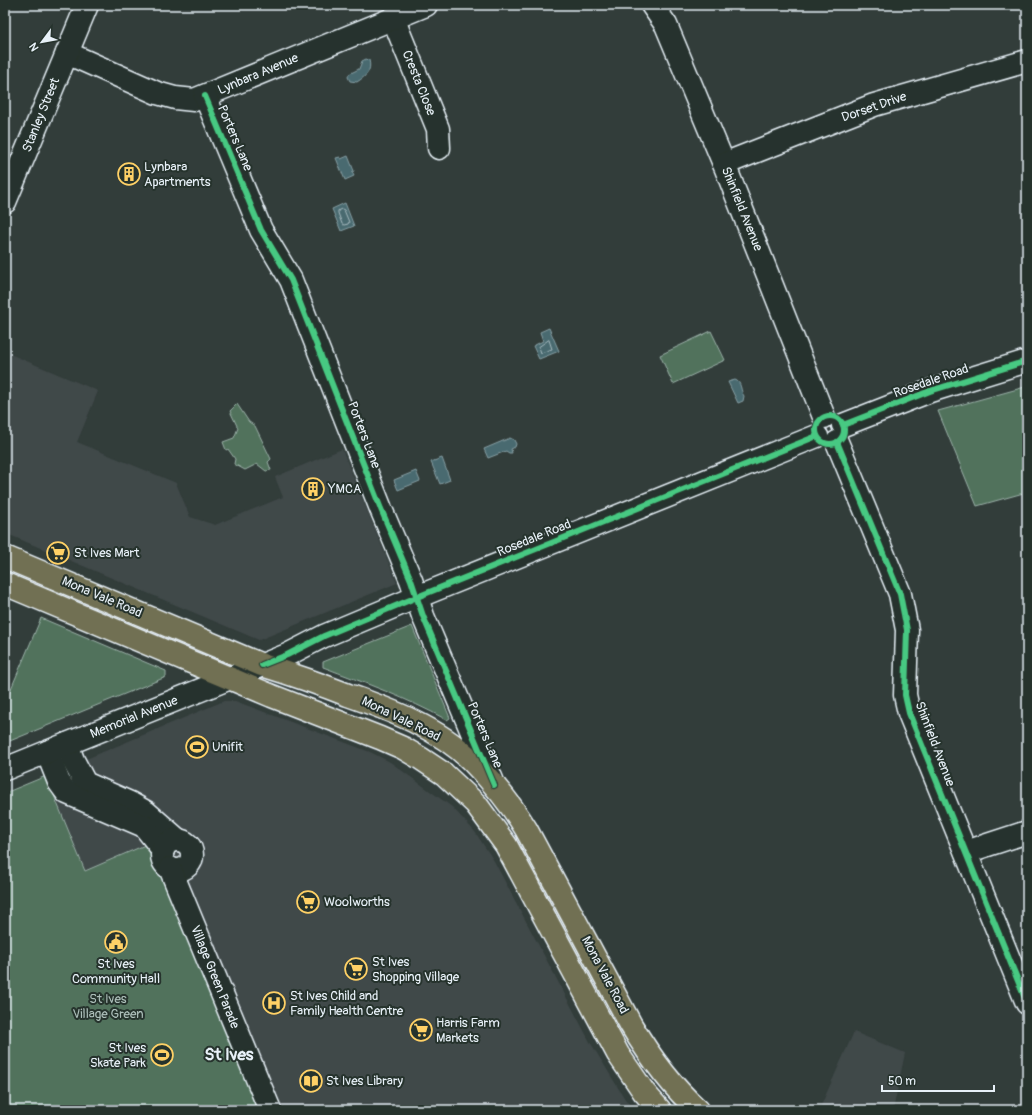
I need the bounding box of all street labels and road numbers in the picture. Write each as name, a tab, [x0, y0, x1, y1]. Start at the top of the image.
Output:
street label: Cresta Close	[399, 48, 440, 119]
street label: Lynbara Avenue	[215, 50, 301, 98]
street label: Stanley Street	[19, 75, 63, 155]
street label: Dorset Drive	[839, 88, 909, 126]
street label: Porters Lane	[214, 102, 256, 174]
street label: Shinfield Avenue	[718, 164, 766, 254]
street label: Rosedale Road	[891, 361, 971, 401]
street label: Porters Lane	[344, 399, 384, 471]
street label: Rosedale Road	[495, 516, 573, 560]
street label: Mona Vale Road	[60, 573, 144, 621]
street label: Memorial Avenue	[88, 692, 181, 742]
street label: Mona Vale Road	[359, 693, 443, 745]
street label: Porters Lane	[464, 699, 506, 771]
street label: Shinfield Avenue	[911, 699, 959, 789]
street label: Village Green Parade	[187, 923, 243, 1032]
street label: Mona Vale Road	[578, 933, 632, 1017]

